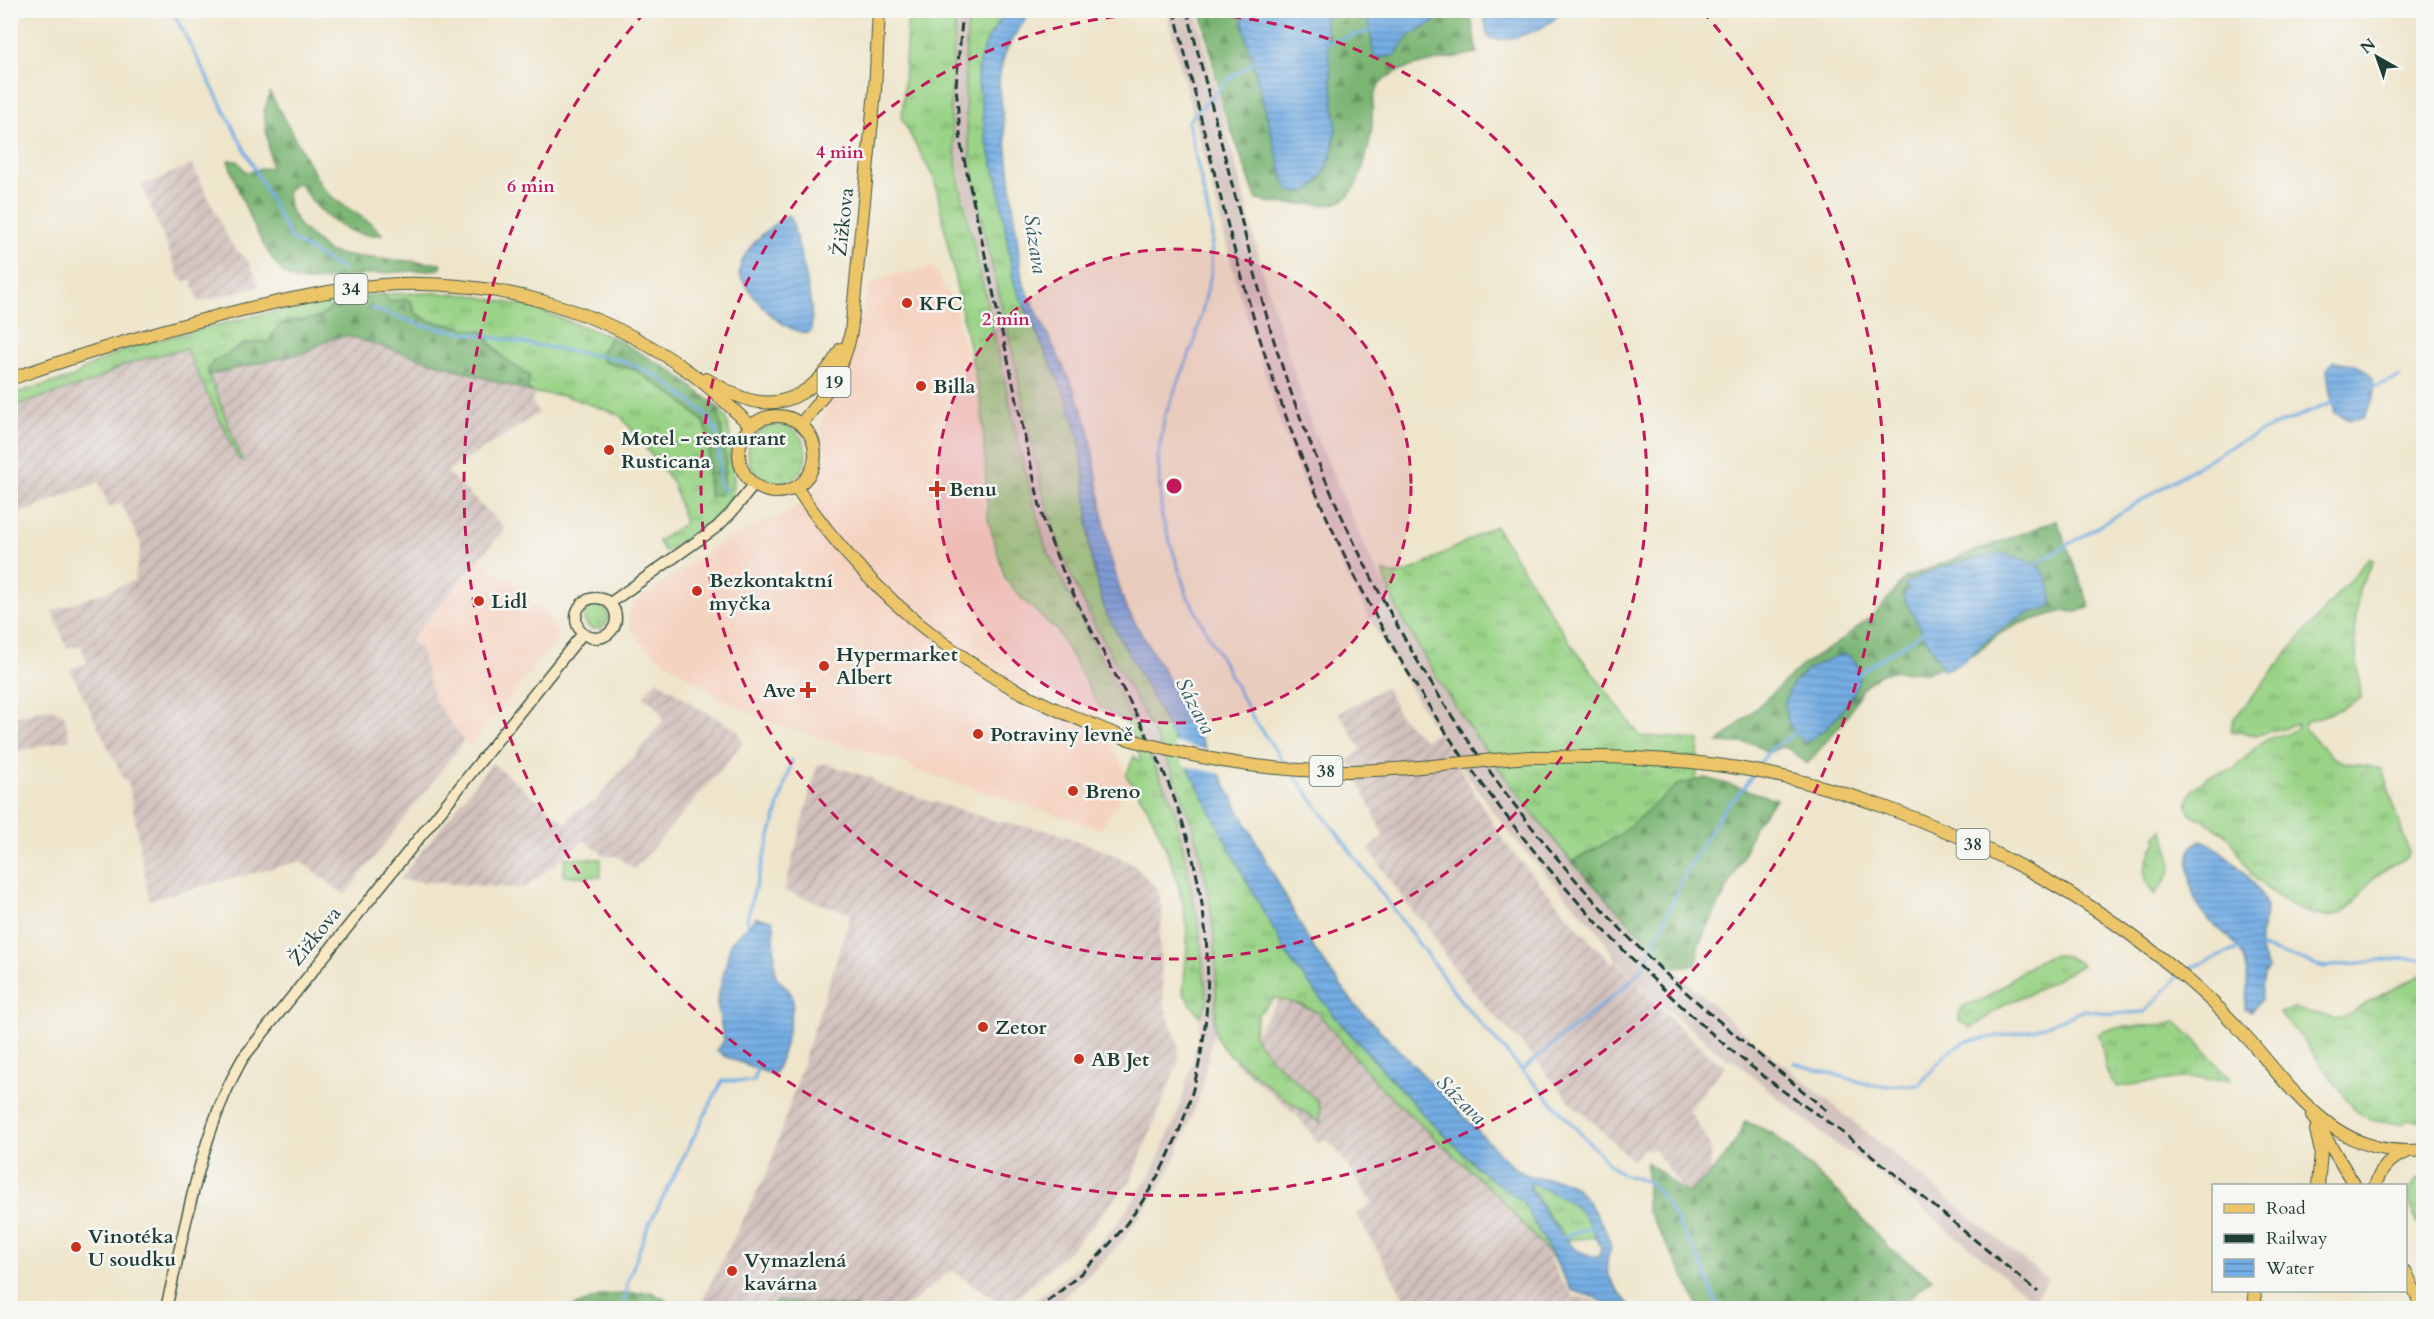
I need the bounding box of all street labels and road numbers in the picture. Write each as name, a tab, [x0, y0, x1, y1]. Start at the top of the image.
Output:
street label: Žižkova	[826, 186, 860, 258]
road number: 34	[334, 274, 368, 304]
road number: 19	[818, 367, 850, 397]
road number: 38	[1310, 756, 1342, 786]
road number: 38	[1956, 829, 1990, 859]
street label: Žižkova	[283, 900, 347, 971]

